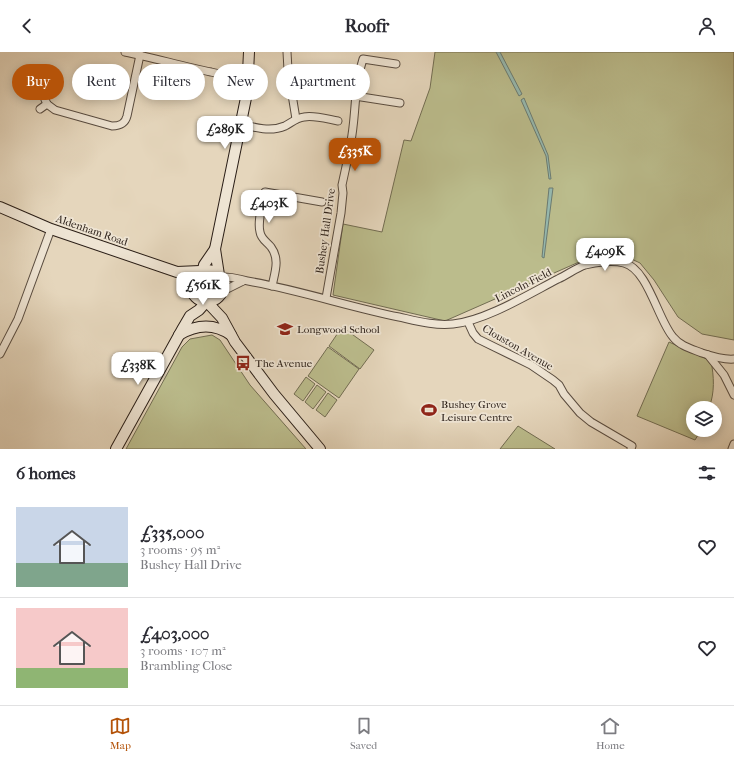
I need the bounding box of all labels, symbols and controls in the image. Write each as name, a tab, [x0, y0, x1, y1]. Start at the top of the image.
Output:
icon: back	[16, 15, 38, 37]
icon: person	[696, 15, 718, 37]
text: Roofr	[345, 16, 389, 37]
chip: Buy	[12, 64, 64, 100]
chip: Rent	[72, 64, 130, 100]
chip: Filters	[138, 64, 205, 100]
chip: New	[213, 64, 268, 100]
chip: Apartment	[276, 64, 370, 100]
pin: £289K	[197, 116, 253, 150]
text: £289K	[206, 121, 244, 136]
pin: £335K	[327, 138, 383, 172]
text: £335K	[338, 143, 372, 158]
street label: Bushey Hall Drive	[313, 187, 338, 275]
pin: £403K	[241, 190, 297, 224]
text: £403K	[250, 195, 288, 210]
street label: Aldenham Road	[53, 212, 130, 249]
pin: £409K	[577, 238, 633, 272]
text: £409K	[585, 243, 625, 258]
street label: Lincoln Field	[493, 265, 555, 305]
pin: £561K	[175, 272, 231, 306]
text: £561K	[185, 277, 221, 292]
school or university icon: Longwood School	[276, 320, 294, 338]
street label: Clouston Avenue	[480, 322, 556, 373]
place label: Longwood School	[297, 323, 380, 336]
pin: £338K	[110, 352, 166, 386]
bus stop icon: The Avenue	[234, 354, 252, 372]
text: £338K	[120, 357, 156, 372]
place label: The Avenue	[255, 357, 313, 370]
place label: Bushey Grove Leisure Centre	[441, 398, 513, 424]
sports icon: Bushey Grove Leisure Centre	[420, 401, 438, 419]
map controls	[686, 401, 722, 437]
button: layers	[686, 401, 722, 437]
icon: filters	[696, 462, 718, 484]
text: 6 homes	[16, 463, 76, 483]
text: £335,000	[140, 522, 204, 542]
icon: home	[48, 523, 96, 571]
icon: heart	[696, 536, 718, 558]
text: 3 rooms · 95 m²	[140, 542, 220, 557]
text: Bushey Hall Drive	[140, 557, 242, 572]
text: £403,000	[140, 623, 209, 643]
icon: home	[48, 624, 96, 672]
icon: heart	[696, 637, 718, 659]
text: 3 rooms · 107 m²	[140, 643, 226, 658]
text: Brambling Close	[140, 658, 232, 673]
tab: Map	[109, 715, 131, 752]
tab: Saved	[350, 715, 377, 752]
tab: Home	[596, 715, 625, 752]

